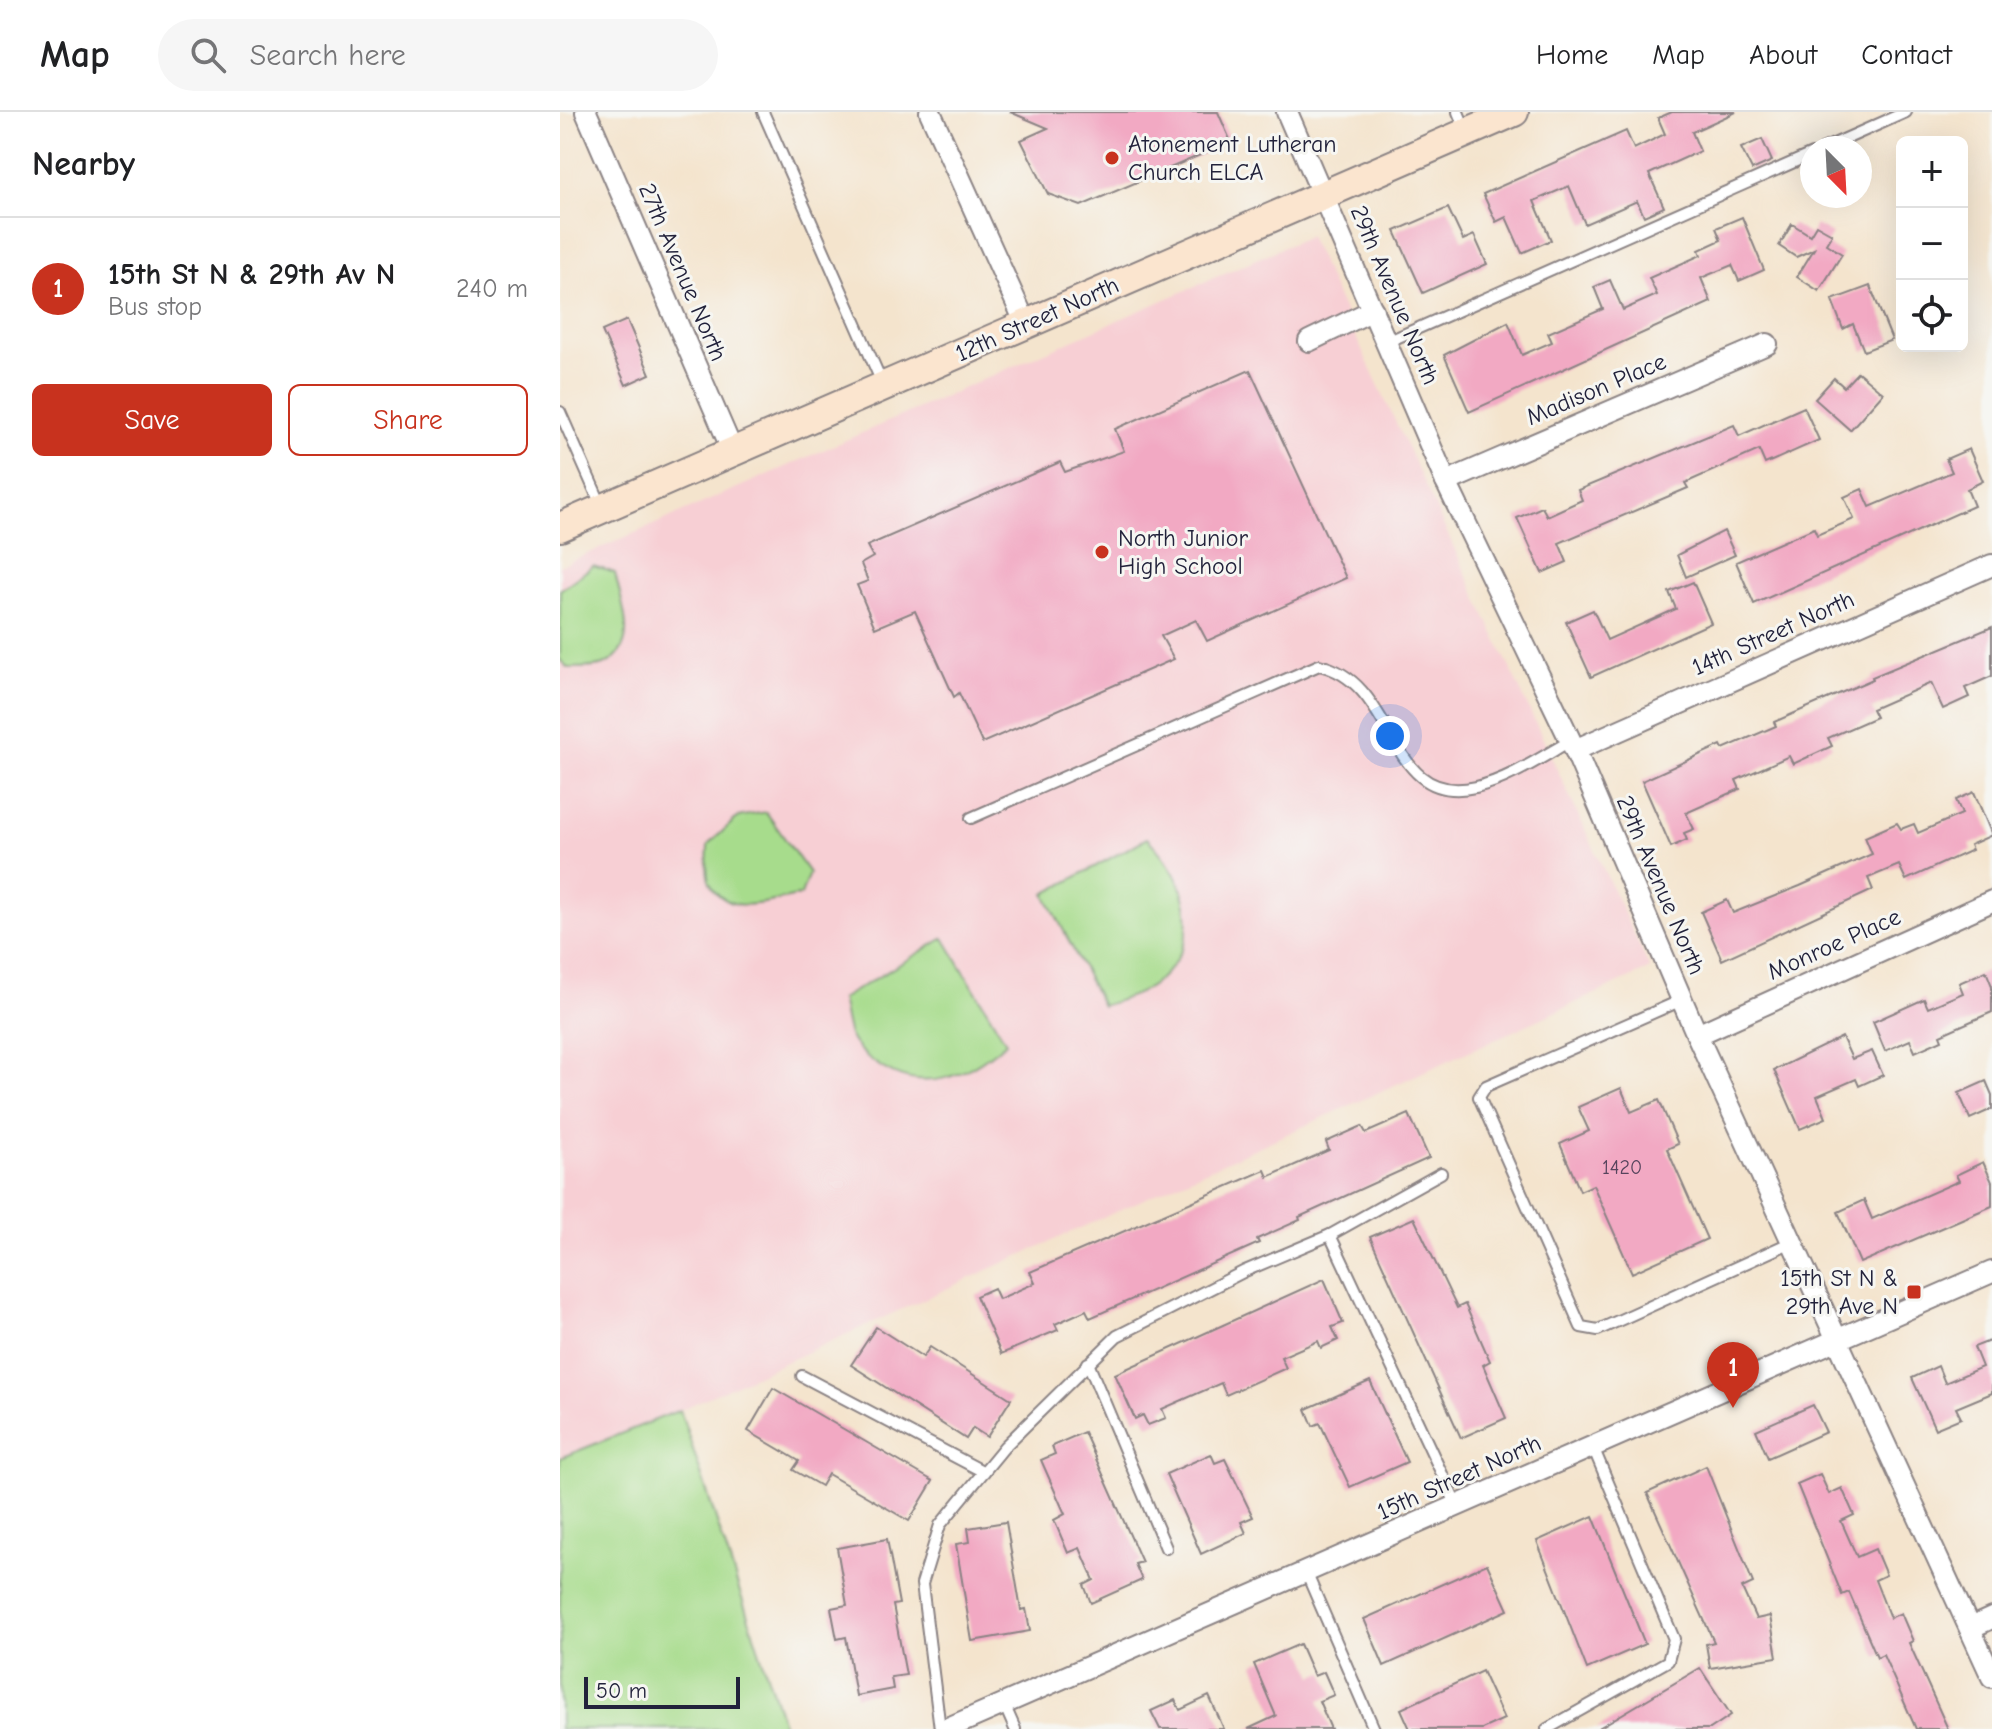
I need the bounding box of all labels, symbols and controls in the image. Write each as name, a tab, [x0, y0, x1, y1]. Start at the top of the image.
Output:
search box	[158, 19, 718, 91]
text: Map	[40, 33, 110, 77]
icon: search	[186, 33, 230, 77]
text: Search here	[250, 38, 406, 73]
text: Home	[1536, 39, 1608, 71]
text: Map	[1652, 39, 1705, 71]
text: About	[1749, 39, 1817, 71]
text: Contact	[1861, 39, 1952, 71]
place label: Atonement Lutheran Church ELCA	[1128, 130, 1337, 186]
north arrow	[1800, 136, 1872, 208]
map controls	[1896, 136, 1968, 352]
button: +	[1896, 136, 1968, 208]
text: Nearby	[32, 144, 135, 184]
marker: Atonement Lutheran Church ELCA	[1103, 149, 1121, 167]
street label: 27th Avenue North	[633, 179, 733, 365]
street label: 29th Avenue North	[1345, 201, 1445, 389]
button: −	[1896, 208, 1968, 280]
text: 15th St N & 29th Av N	[108, 257, 395, 292]
street label: 12th Street North	[951, 270, 1123, 368]
text: 1	[53, 274, 63, 304]
text: 240 m	[456, 274, 528, 304]
button: locate	[1896, 280, 1968, 352]
text: Bus stop	[108, 292, 202, 322]
street label: Madison Place	[1522, 347, 1670, 431]
button: Save	[32, 384, 272, 456]
button: Share	[288, 384, 528, 456]
place label: North Junior High School	[1118, 524, 1248, 580]
marker: North Junior High School	[1093, 543, 1111, 561]
street label: 14th Street North	[1688, 585, 1858, 681]
your location	[1370, 716, 1410, 756]
street label: 29th Avenue North	[1611, 791, 1711, 979]
street label: Monroe Place	[1763, 902, 1905, 986]
house number: 1420	[1602, 1156, 1642, 1179]
place label: 15th St N & 29th Ave N	[1780, 1264, 1898, 1320]
marker: 15th St N & 29th Ave N	[1905, 1283, 1923, 1301]
pin: 1	[1707, 1342, 1759, 1408]
street label: 15th Street North	[1373, 1428, 1545, 1526]
scale bar	[584, 1673, 740, 1709]
text: 50 m	[596, 1678, 647, 1704]

